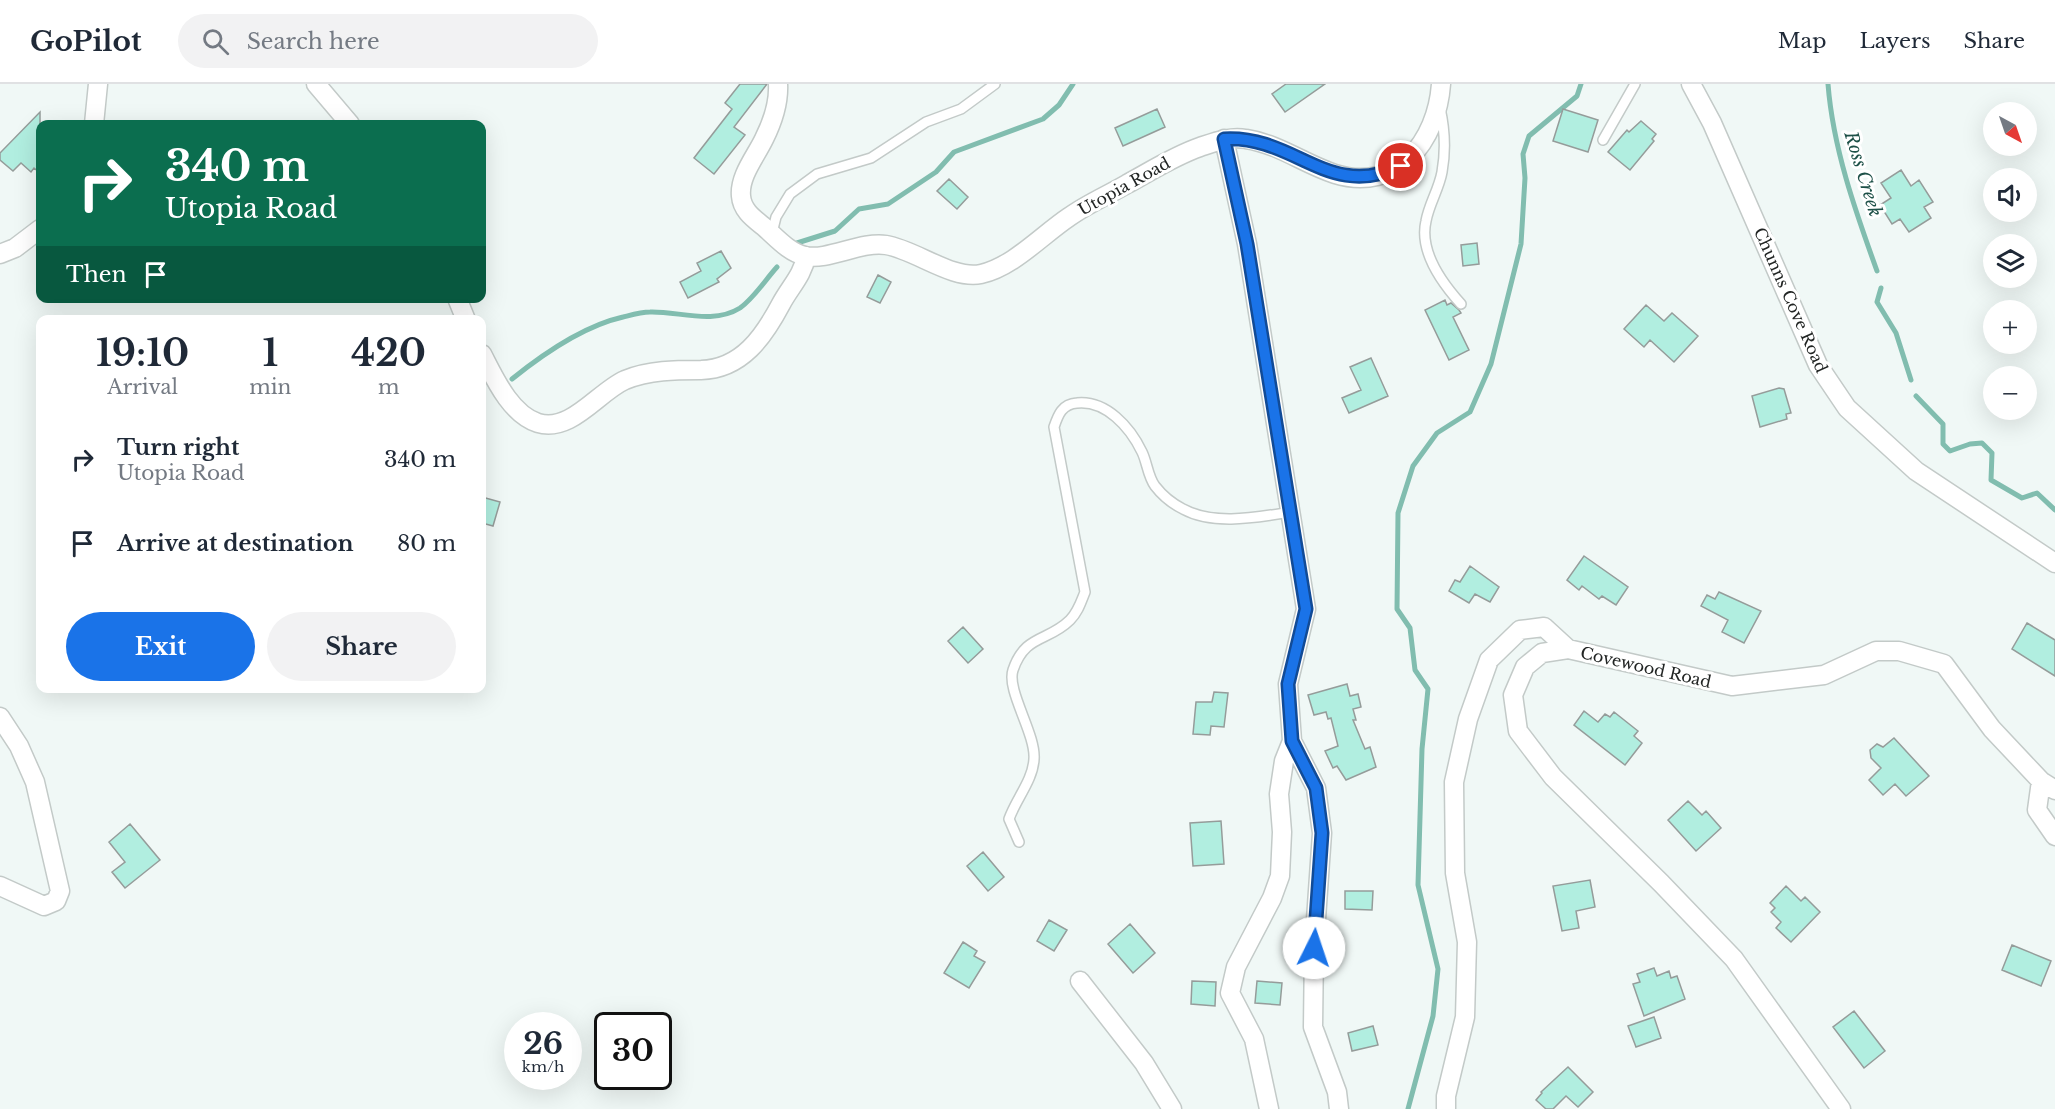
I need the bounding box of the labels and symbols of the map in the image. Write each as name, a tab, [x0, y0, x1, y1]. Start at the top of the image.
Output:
north arrow	[1983, 102, 2037, 156]
water label: Ross Creek	[1839, 128, 1886, 219]
pin	[1375, 140, 1426, 191]
street label: Utopia Road	[1075, 152, 1174, 219]
street label: Chunns Cove Road	[1750, 224, 1832, 376]
street label: Covewood Road	[1579, 642, 1714, 692]
position arrow	[1282, 916, 1346, 980]
speed limit sign: 30	[594, 1012, 672, 1090]

